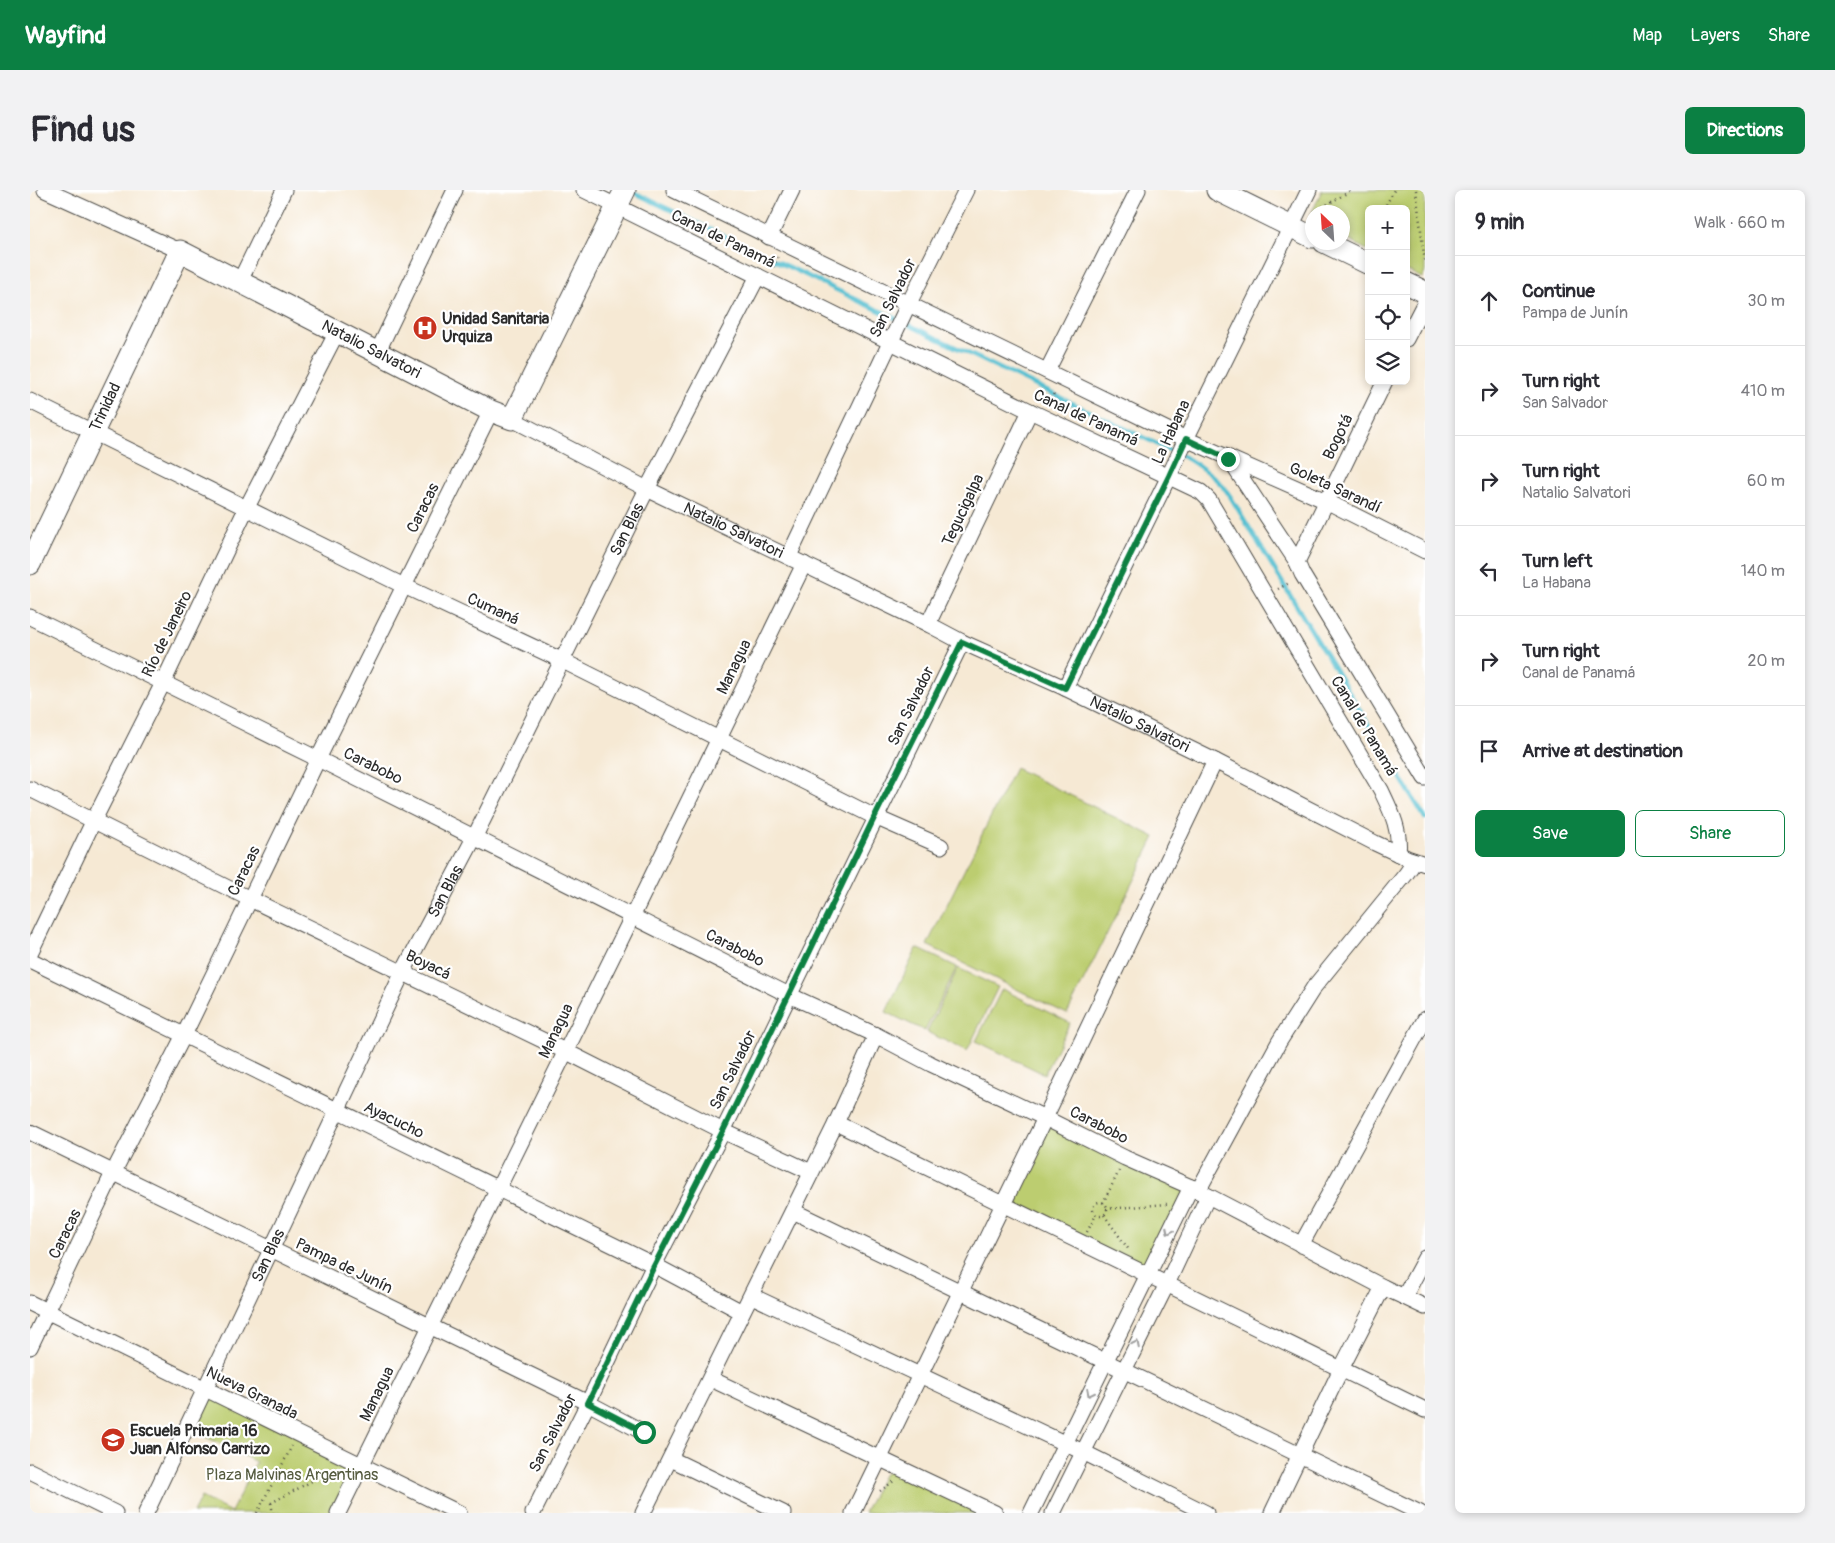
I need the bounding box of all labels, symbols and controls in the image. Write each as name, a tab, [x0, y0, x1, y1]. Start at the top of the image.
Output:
text: Wayfind	[25, 21, 106, 50]
text: Map	[1633, 24, 1662, 47]
text: Layers	[1690, 24, 1740, 47]
text: Share	[1768, 24, 1810, 47]
button: Directions	[1685, 107, 1805, 154]
text: Find us	[30, 108, 135, 152]
street label: Canal de Panamá	[668, 205, 778, 273]
north arrow	[1305, 205, 1350, 250]
map controls	[1365, 205, 1410, 385]
button: +	[1365, 205, 1410, 250]
text: 9 min	[1475, 209, 1524, 236]
text: Walk · 660 m	[1694, 213, 1785, 233]
button: −	[1365, 250, 1410, 295]
street label: San Salvador	[865, 255, 921, 341]
text: Continue	[1522, 279, 1595, 303]
icon: ahead	[1475, 287, 1503, 315]
text: 30 m	[1747, 291, 1785, 311]
button: locate	[1365, 295, 1410, 340]
text: Pampa de Junín	[1522, 303, 1628, 323]
place label: Unidad Sanitaria Urquiza	[442, 309, 550, 347]
hospital icon: Unidad Sanitaria Urquiza	[412, 315, 438, 341]
street label: Natalio Salvatori	[318, 316, 424, 383]
button: layers	[1365, 340, 1410, 385]
text: Turn right	[1522, 369, 1600, 393]
icon: right	[1475, 377, 1503, 405]
street label: Trinidad	[85, 379, 125, 435]
text: 410 m	[1741, 381, 1785, 401]
street label: Canal de Panamá	[1030, 385, 1142, 451]
text: San Salvador	[1522, 393, 1608, 413]
street label: La Habana	[1147, 397, 1195, 467]
street label: Bogotá	[1318, 411, 1358, 463]
route end	[1217, 448, 1240, 471]
street label: Goleta Sarandí	[1286, 458, 1384, 518]
text: Turn right	[1522, 459, 1600, 483]
icon: right	[1475, 467, 1503, 495]
street label: Tegucigalpa	[938, 471, 988, 549]
text: 60 m	[1747, 471, 1785, 491]
street label: Caracas	[402, 480, 444, 536]
text: Natalio Salvatori	[1522, 483, 1631, 503]
street label: Natalio Salvatori	[680, 498, 787, 563]
street label: San Blas	[605, 500, 648, 559]
text: Turn left	[1522, 549, 1592, 573]
icon: left	[1475, 557, 1503, 585]
text: 140 m	[1741, 561, 1785, 581]
text: La Habana	[1522, 573, 1591, 593]
street label: Río de Janeiro	[138, 587, 197, 680]
street label: Cumaná	[464, 588, 522, 630]
street label: Managua	[712, 636, 756, 698]
text: Turn right	[1522, 639, 1600, 663]
icon: right	[1475, 647, 1503, 675]
text: 20 m	[1747, 651, 1785, 671]
street label: San Salvador	[883, 663, 939, 749]
text: Canal de Panamá	[1522, 663, 1635, 683]
street label: Canal de Panamá	[1326, 672, 1402, 780]
street label: Natalio Salvatori	[1086, 691, 1193, 757]
icon: arrive	[1475, 737, 1503, 765]
text: Arrive at destination	[1522, 739, 1683, 763]
street label: Carabobo	[340, 743, 406, 789]
button: Save	[1475, 810, 1625, 857]
button: Share	[1635, 810, 1785, 857]
street label: Caracas	[223, 843, 265, 899]
street label: San Blas	[424, 862, 468, 921]
street label: Carabobo	[702, 925, 768, 971]
street label: Boyacá	[402, 946, 454, 984]
street label: Managua	[534, 1000, 578, 1062]
street label: San Salvador	[705, 1027, 761, 1113]
street label: Ayacucho	[361, 1097, 428, 1143]
street label: Carabobo	[1066, 1102, 1132, 1148]
street label: Caracas	[44, 1206, 86, 1262]
street label: San Blas	[247, 1226, 289, 1285]
one-way arrow	[1165, 1226, 1175, 1235]
street label: Pampa de Junín	[292, 1234, 396, 1298]
one-way arrow	[1130, 1340, 1140, 1349]
street label: Nueva Granada	[203, 1362, 301, 1424]
street label: Managua	[355, 1363, 399, 1425]
one-way arrow	[1086, 1388, 1096, 1397]
street label: San Salvador	[525, 1390, 582, 1476]
place label: Escuela Primaria 16 Juan Alfonso Carrizo	[130, 1421, 270, 1459]
route start	[633, 1421, 656, 1444]
school or university icon: Escuela Primaria 16 Juan Alfonso Carrizo	[100, 1427, 126, 1453]
park label: Plaza Malvinas Argentinas	[206, 1465, 378, 1485]

